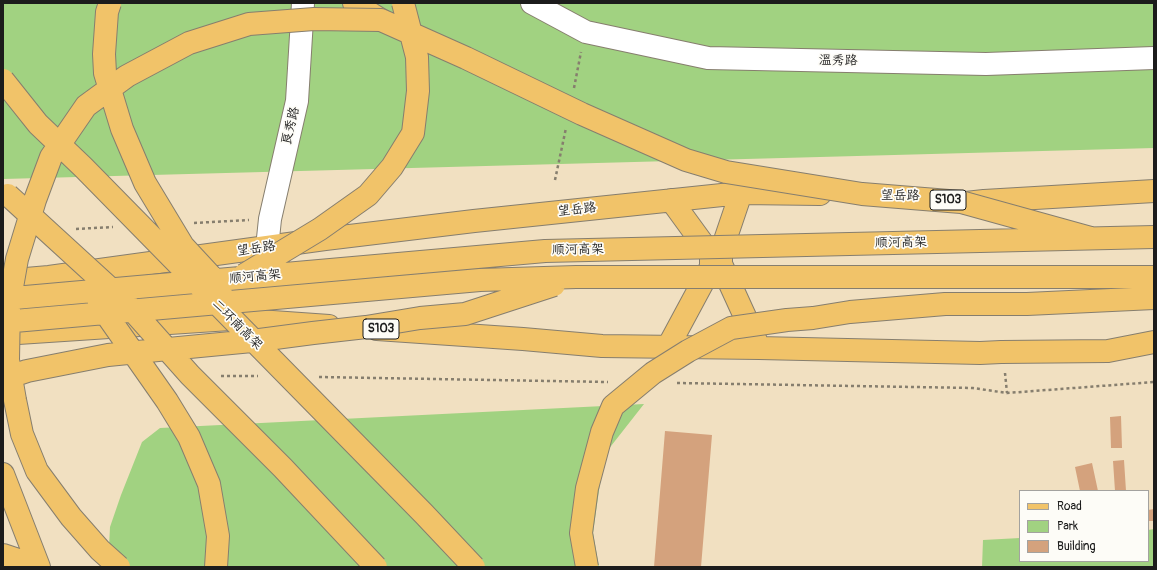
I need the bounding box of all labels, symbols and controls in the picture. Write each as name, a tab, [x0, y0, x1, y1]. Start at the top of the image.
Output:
street label: 温秀路	[818, 53, 858, 69]
street label: 良秀路	[279, 105, 303, 147]
street label: 望岳路	[880, 188, 920, 204]
road number: S103	[930, 190, 966, 210]
street label: 望岳路	[557, 200, 597, 220]
street label: 顺河高架	[875, 235, 927, 251]
street label: 望岳路	[236, 239, 276, 259]
street label: 顺河高架	[552, 242, 604, 258]
street label: 顺河高架	[228, 267, 282, 287]
street label: 二环南高架	[209, 297, 265, 353]
road number: S103	[363, 319, 399, 339]
legend	[1019, 490, 1149, 562]
text: Road	[1057, 499, 1082, 514]
text: Park	[1057, 519, 1078, 534]
text: Building	[1057, 539, 1096, 554]

